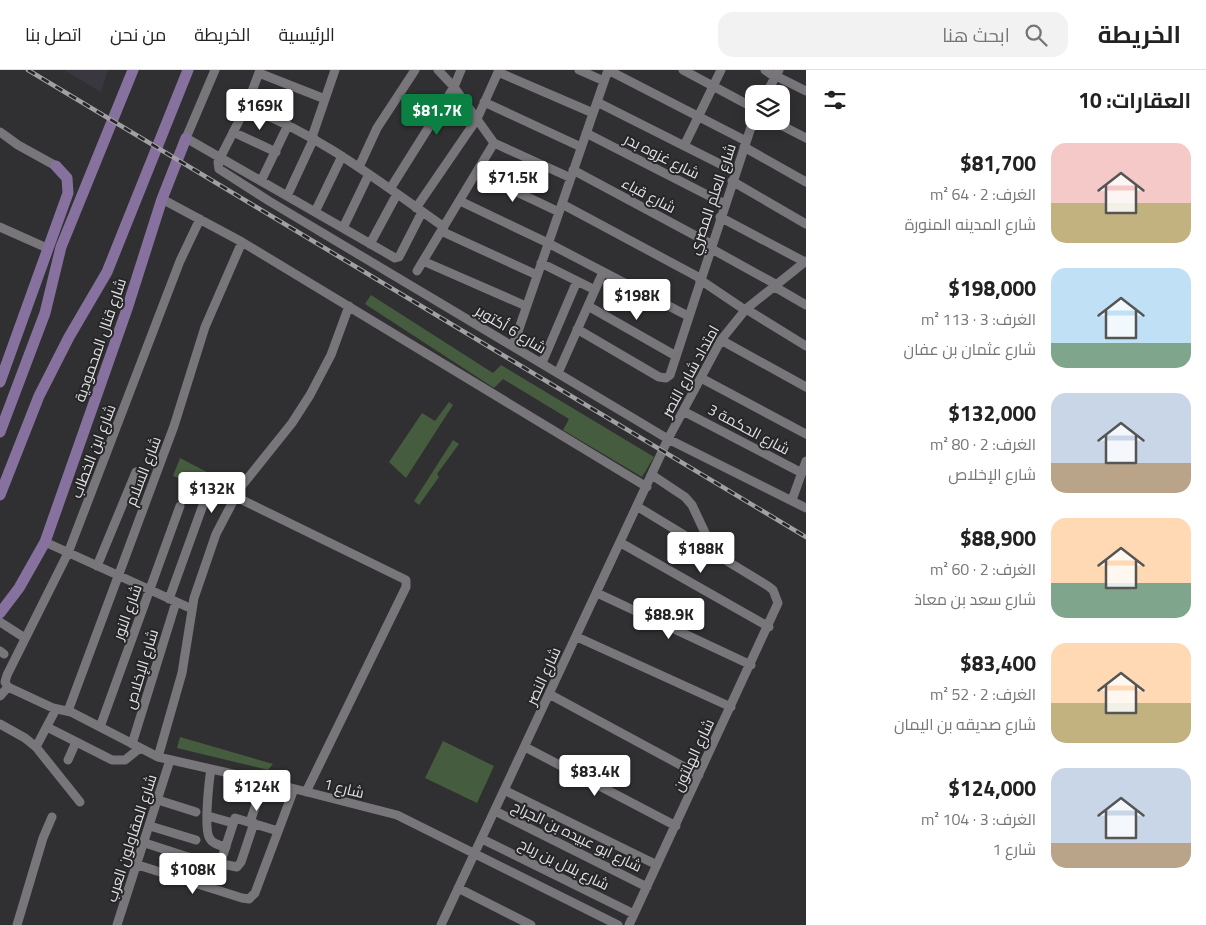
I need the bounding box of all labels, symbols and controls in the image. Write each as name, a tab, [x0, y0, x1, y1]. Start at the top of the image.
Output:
search box	[718, 12, 1068, 57]
text: الخريطة	[1098, 16, 1181, 52]
text: ابحث هنا	[942, 20, 1010, 49]
text: اتصل بنا	[25, 21, 82, 48]
text: من نحن	[110, 21, 166, 48]
text: الخريطة	[194, 21, 250, 48]
text: الرئيسية	[278, 21, 335, 48]
icon: search	[1022, 21, 1050, 49]
text: العقارات: 10	[1078, 84, 1191, 116]
map controls	[745, 85, 790, 130]
button: layers	[745, 85, 790, 130]
icon: filters	[821, 86, 849, 114]
pin: $169K	[225, 88, 295, 131]
text: $169K	[237, 93, 283, 117]
pin: $81.7K	[396, 93, 478, 136]
text: $81.7K	[412, 98, 462, 122]
street label: شارع غزوه بدر	[619, 127, 704, 185]
street label: شارع العلم المصري	[682, 140, 743, 258]
text: $81,700	[960, 147, 1036, 179]
pin: $71.5K	[472, 160, 554, 203]
icon: home	[1091, 163, 1151, 223]
text: $71.5K	[488, 165, 538, 189]
street label: شارع قباء	[618, 171, 680, 219]
text: الغرف: 2 · 64 m²	[930, 182, 1036, 206]
text: شارع المدينه المنورة	[905, 212, 1036, 236]
text: $198,000	[948, 272, 1036, 304]
street label: شارع قنال المحمودية	[68, 275, 132, 405]
pin: $198K	[602, 278, 672, 321]
text: $198K	[614, 283, 660, 307]
icon: home	[1091, 288, 1151, 348]
street label: شارع 6 أكتوبر	[470, 298, 551, 359]
text: الغرف: 3 · 113 m²	[921, 307, 1036, 331]
street label: امتداد شارع النصر	[655, 321, 725, 422]
text: شارع عثمان بن عفان	[904, 337, 1036, 361]
text: $132,000	[948, 397, 1036, 429]
street label: شارع الحكمة 3	[704, 398, 794, 460]
street label: شارع ابن الخطاب	[65, 401, 121, 501]
icon: home	[1091, 413, 1151, 473]
text: الغرف: 2 · 80 m²	[930, 432, 1036, 456]
street label: شارع السلام	[119, 433, 167, 509]
text: شارع الإخلاص	[948, 462, 1036, 486]
pin: $132K	[177, 472, 247, 514]
text: $132K	[189, 476, 235, 500]
text: $88,900	[960, 522, 1036, 554]
pin: $188K	[666, 532, 736, 574]
text: $188K	[678, 536, 724, 560]
icon: home	[1091, 538, 1151, 598]
text: الغرف: 2 · 60 m²	[930, 557, 1036, 581]
street label: شارع النور	[106, 581, 148, 644]
text: شارع سعد بن معاذ	[914, 587, 1036, 611]
pin: $88.9K	[628, 598, 710, 640]
text: $88.9K	[644, 602, 694, 626]
street label: شارع الإخلاص	[118, 626, 164, 712]
street label: شارع النصر	[519, 643, 566, 710]
text: $83,400	[960, 647, 1036, 679]
icon: home	[1091, 663, 1151, 723]
text: الغرف: 2 · 52 m²	[930, 682, 1036, 706]
text: شارع صديقه بن اليمان	[894, 712, 1036, 736]
street label: شارع الهلتون	[666, 715, 720, 795]
pin: $83.4K	[554, 754, 636, 797]
text: $83.4K	[570, 759, 620, 783]
pin: $124K	[222, 770, 292, 812]
street label: شارع المقاولون العرب	[100, 771, 162, 905]
street label: شارع 1	[321, 772, 367, 804]
text: $124,000	[948, 772, 1036, 804]
text: $124K	[234, 774, 280, 798]
icon: home	[1091, 788, 1151, 848]
street label: شارع ابو عبيده بن الجراح	[508, 794, 646, 878]
text: الغرف: 3 · 104 m²	[921, 807, 1036, 831]
street label: شارع بلال بن رباح	[515, 832, 613, 896]
text: شارع 1	[993, 837, 1036, 861]
pin: $108K	[158, 852, 228, 895]
text: $108K	[170, 857, 216, 881]

